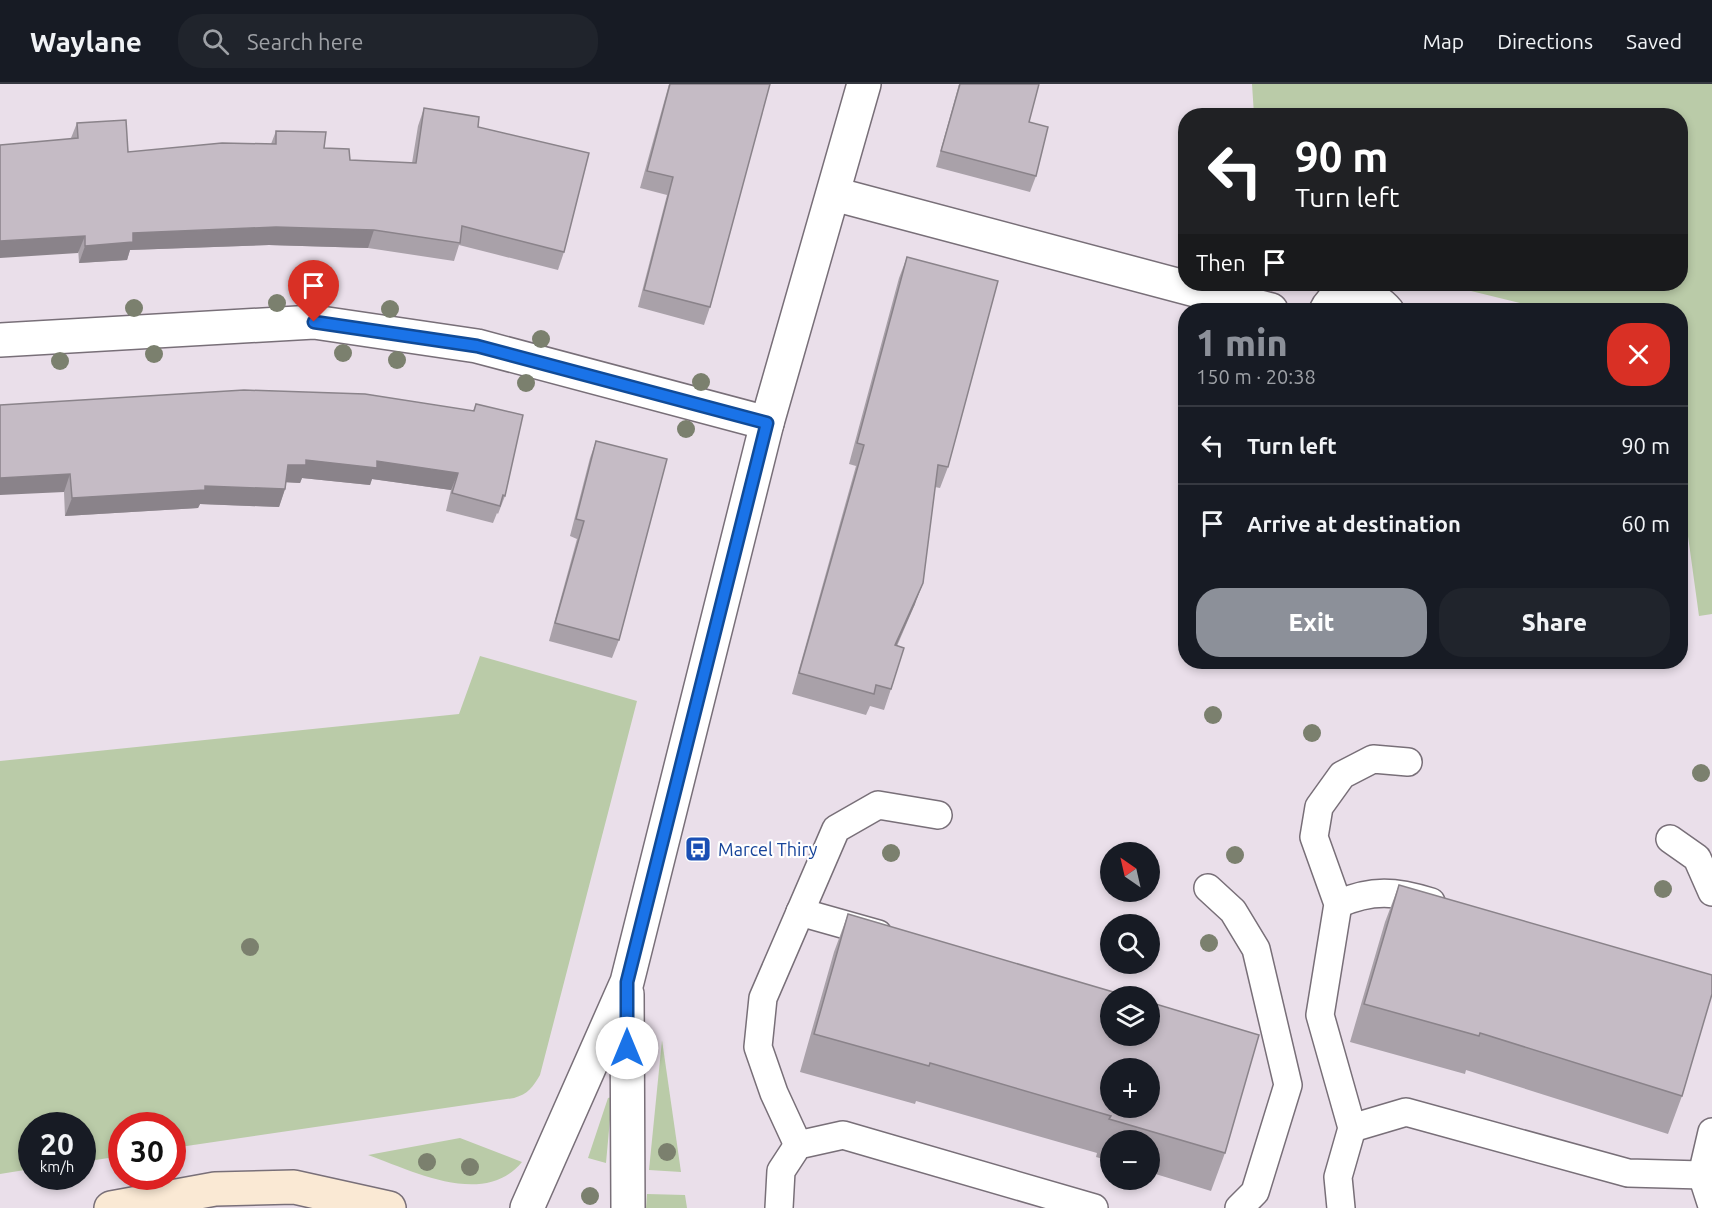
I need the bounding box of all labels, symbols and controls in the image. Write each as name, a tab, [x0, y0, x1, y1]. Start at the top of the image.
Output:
search box	[178, 14, 598, 68]
icon: search	[199, 25, 232, 58]
text: Waylane	[30, 26, 142, 57]
text: Search here	[247, 29, 363, 54]
text: Map	[1423, 29, 1464, 53]
text: Directions	[1497, 29, 1593, 53]
text: Saved	[1626, 29, 1682, 53]
icon: left	[1196, 132, 1274, 210]
text: 90 m	[1295, 133, 1389, 180]
text: Turn left	[1295, 182, 1399, 212]
icon: arrive	[1258, 246, 1291, 279]
text: Then	[1196, 250, 1246, 275]
pin	[288, 260, 339, 322]
icon: arrive	[297, 269, 330, 302]
text: 1 min	[1196, 322, 1288, 363]
button: close	[1607, 323, 1670, 386]
text: 150 m · 20:38	[1196, 365, 1316, 388]
icon: left	[1196, 429, 1229, 462]
text: Turn left	[1247, 433, 1337, 458]
text: 90 m	[1621, 433, 1670, 458]
icon: arrive	[1196, 507, 1229, 540]
text: Arrive at destination	[1247, 511, 1461, 536]
text: 60 m	[1621, 511, 1670, 536]
button: Exit	[1196, 588, 1427, 657]
button: Share	[1439, 588, 1670, 657]
bus stop icon: Marcel Thiry	[683, 834, 713, 864]
place label: Marcel Thiry	[718, 839, 818, 859]
north arrow	[1100, 842, 1160, 902]
map controls	[1100, 842, 1160, 1190]
button: search	[1100, 914, 1160, 974]
button: layers	[1100, 986, 1160, 1046]
position arrow	[595, 1016, 659, 1080]
button: +	[1100, 1058, 1160, 1118]
speed limit sign: 30	[108, 1112, 186, 1190]
text: 20	[40, 1127, 74, 1161]
button: −	[1100, 1130, 1160, 1190]
text: km/h	[40, 1158, 74, 1175]

